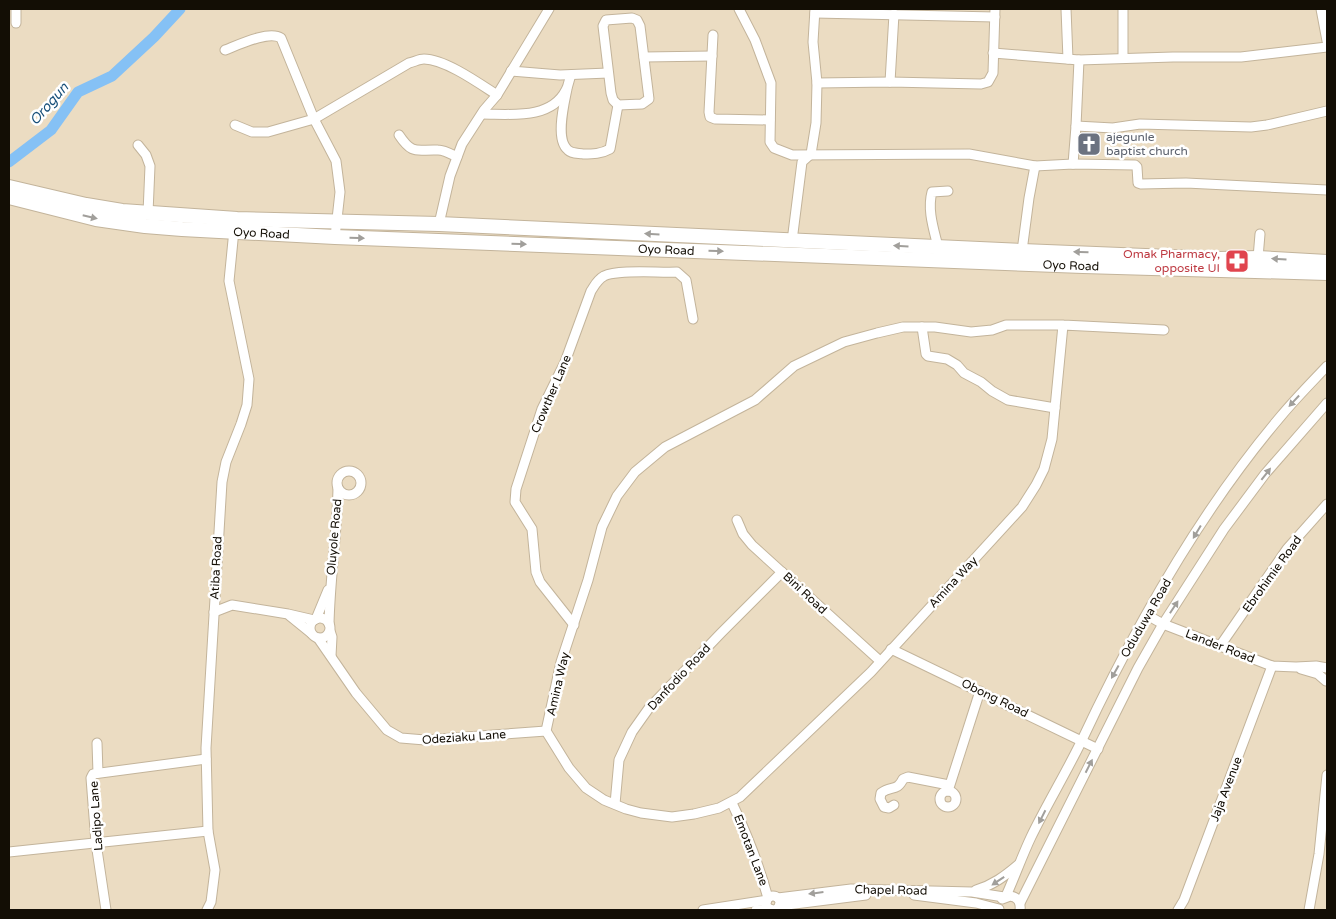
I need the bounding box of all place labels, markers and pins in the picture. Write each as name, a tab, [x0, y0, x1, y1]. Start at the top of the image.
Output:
place label: ajegunle baptist church	[1106, 130, 1188, 158]
church icon: ajegunle baptist church	[1076, 131, 1102, 157]
place label: Omak Pharmacy, opposite UI	[1123, 247, 1220, 275]
pharmacy icon: Omak Pharmacy, opposite UI	[1224, 248, 1250, 274]

